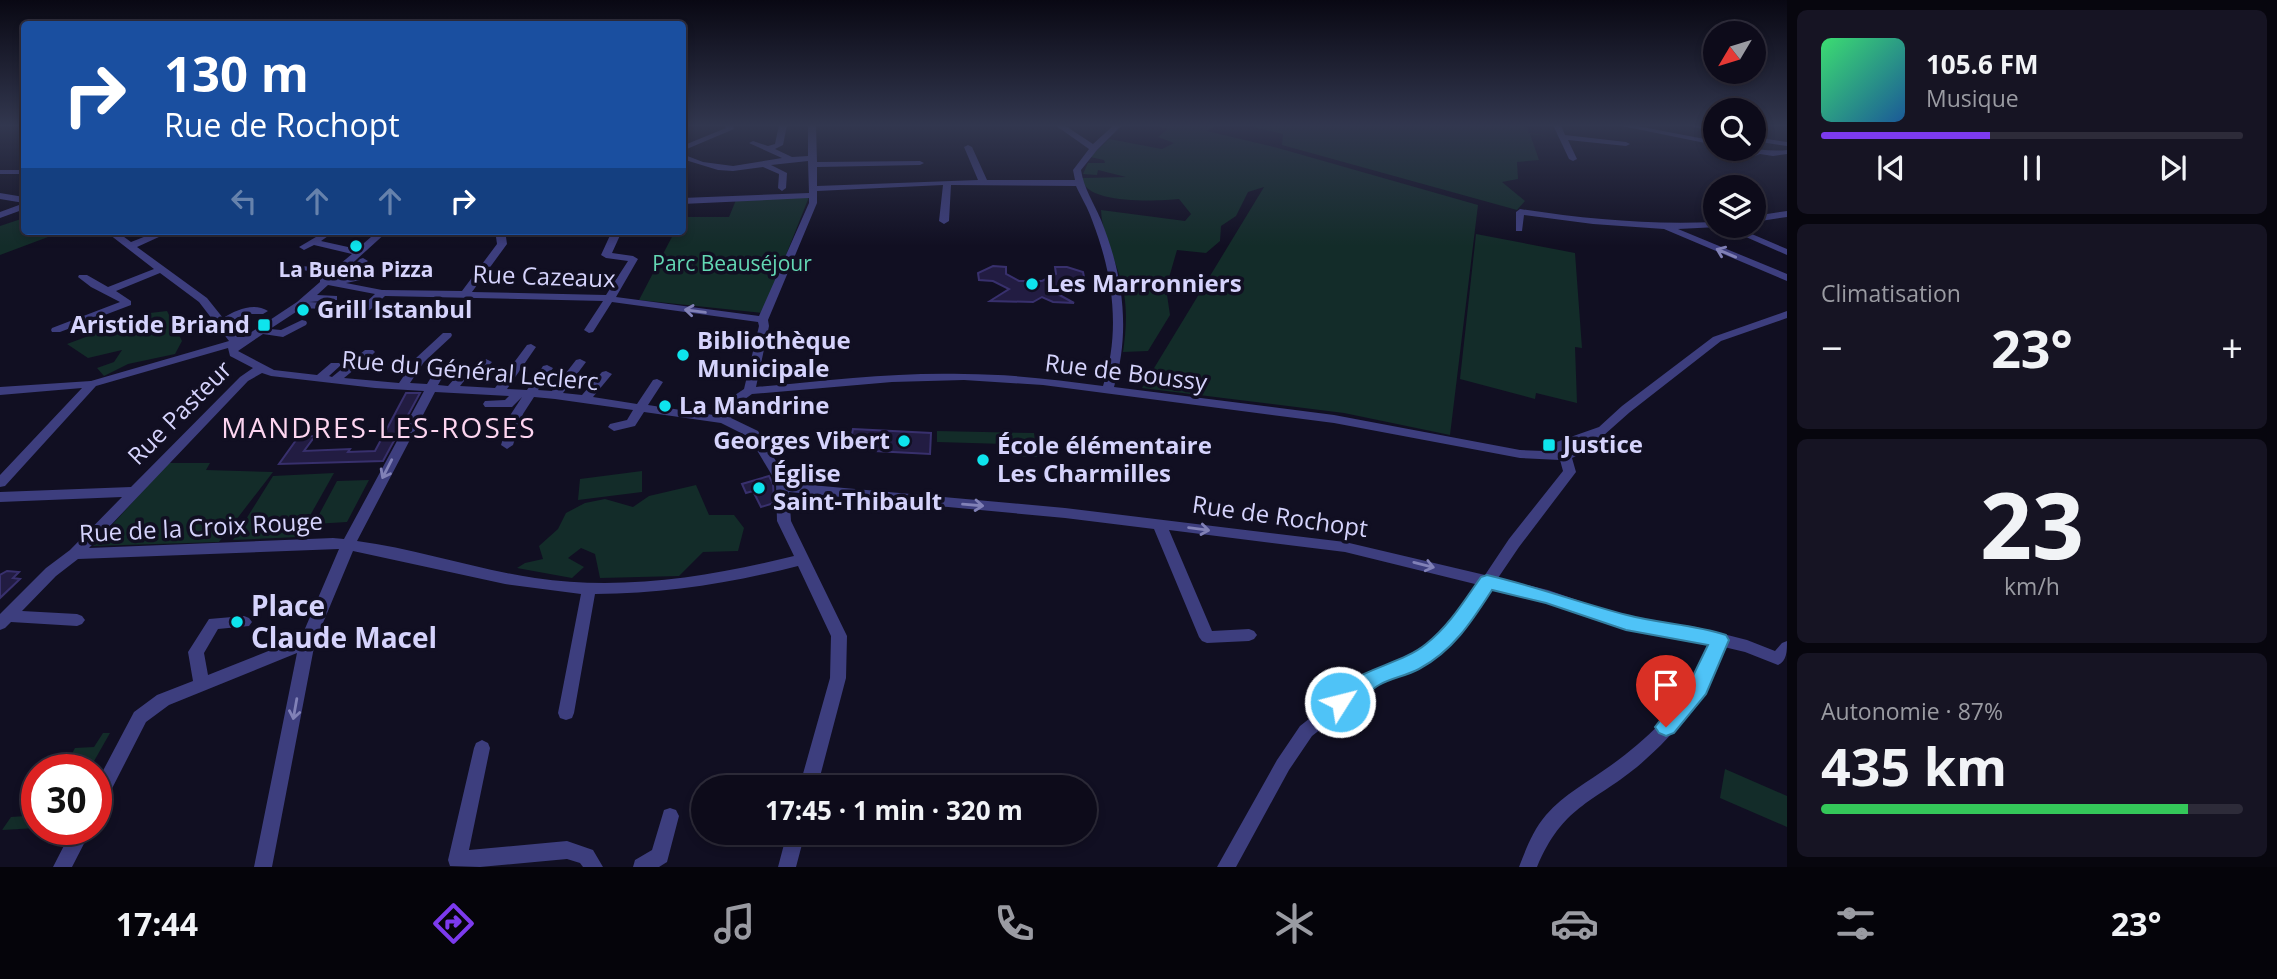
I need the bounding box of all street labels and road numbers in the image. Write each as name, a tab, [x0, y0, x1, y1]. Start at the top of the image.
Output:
street label: Rue Cazeaux	[472, 257, 617, 295]
street label: Rue du Général Leclerc	[340, 342, 600, 397]
street label: Rue de Boussy	[1043, 345, 1210, 398]
street label: Rue Pasteur	[120, 352, 238, 471]
street label: Rue de Rochopt	[1190, 487, 1370, 544]
street label: Rue de la Croix Rouge	[78, 504, 324, 549]

